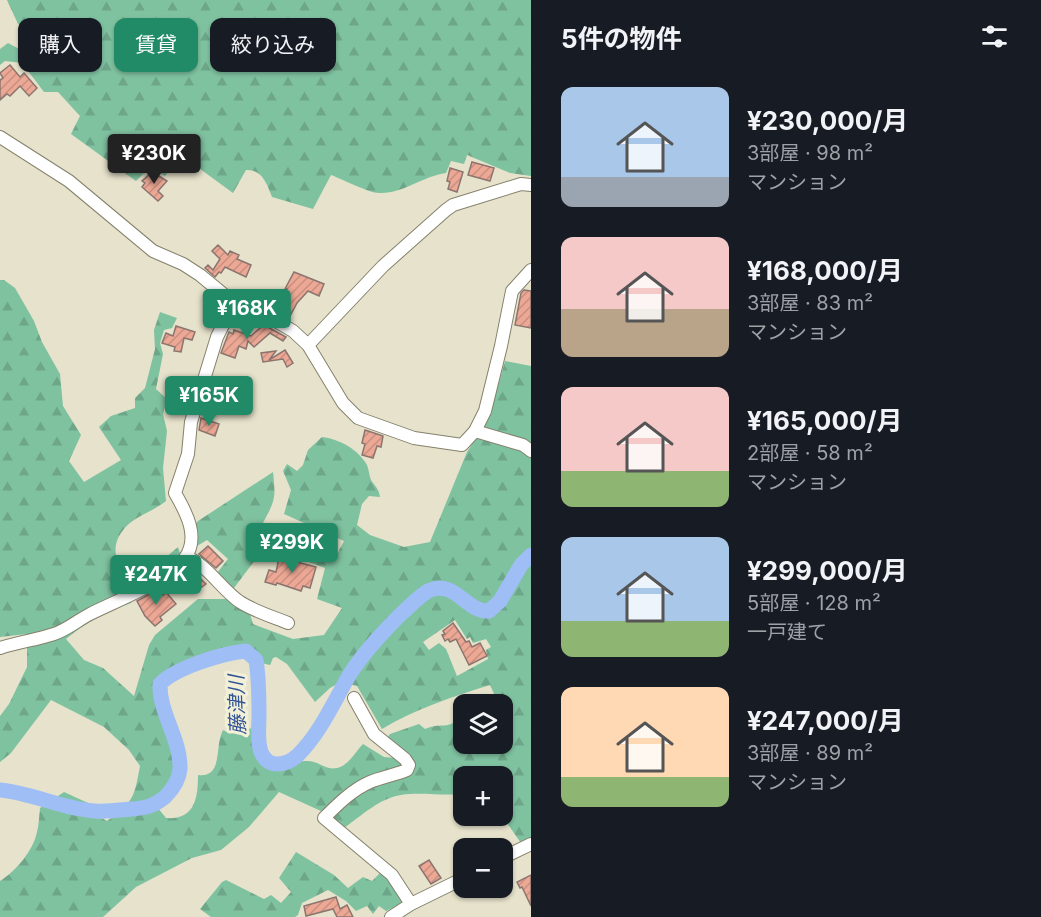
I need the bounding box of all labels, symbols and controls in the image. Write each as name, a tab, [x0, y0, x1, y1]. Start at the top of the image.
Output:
chip: 購入	[18, 18, 102, 72]
chip: 賃貸	[114, 18, 198, 72]
chip: 絞り込み	[210, 18, 336, 72]
icon: filters	[978, 20, 1011, 53]
text: 5件の物件	[561, 23, 682, 54]
text: ¥230,000/月	[747, 105, 908, 136]
icon: home	[609, 111, 681, 183]
pin: ¥230K	[112, 134, 196, 185]
text: ¥230K	[122, 141, 186, 165]
text: 3部屋 · 98 m²	[747, 141, 873, 165]
text: マンション	[747, 170, 847, 194]
text: ¥168,000/月	[747, 255, 903, 286]
icon: home	[609, 261, 681, 333]
pin: ¥168K	[205, 289, 289, 340]
text: 3部屋 · 83 m²	[747, 291, 873, 315]
text: ¥168K	[217, 296, 277, 320]
text: マンション	[747, 320, 847, 344]
pin: ¥165K	[167, 376, 251, 427]
text: ¥165K	[179, 383, 239, 407]
text: ¥165,000/月	[747, 405, 903, 436]
icon: home	[609, 411, 681, 483]
text: 2部屋 · 58 m²	[747, 441, 873, 465]
text: マンション	[747, 470, 847, 494]
pin: ¥299K	[250, 523, 334, 574]
text: ¥299K	[260, 530, 324, 554]
pin: ¥247K	[114, 555, 198, 606]
text: ¥299,000/月	[747, 555, 908, 586]
icon: home	[609, 561, 681, 633]
text: ¥247K	[124, 562, 188, 586]
text: 5部屋 · 128 m²	[747, 591, 881, 615]
text: 一戸建て	[747, 620, 827, 644]
water label: 藤津川	[224, 673, 250, 735]
map controls	[453, 694, 513, 898]
button: layers	[453, 694, 513, 754]
text: ¥247,000/月	[747, 705, 904, 736]
icon: home	[609, 711, 681, 783]
text: 3部屋 · 89 m²	[747, 741, 873, 765]
button: +	[453, 766, 513, 826]
text: マンション	[747, 770, 847, 794]
button: −	[453, 838, 513, 898]

